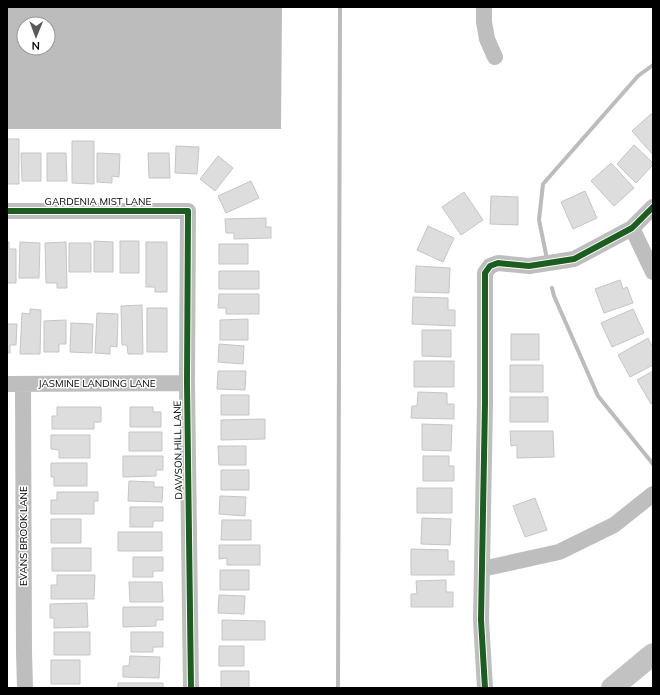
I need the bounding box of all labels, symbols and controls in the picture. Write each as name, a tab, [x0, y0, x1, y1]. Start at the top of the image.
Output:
north arrow	[16, 16, 56, 56]
text: N	[32, 39, 40, 53]
street label: GARDENIA MIST LANE	[45, 195, 152, 208]
street label: JASMINE LANDING LANE	[38, 377, 156, 390]
street label: DAWSON HILL LANE	[171, 400, 185, 500]
street label: EVANS BROOK LANE	[17, 486, 30, 586]

